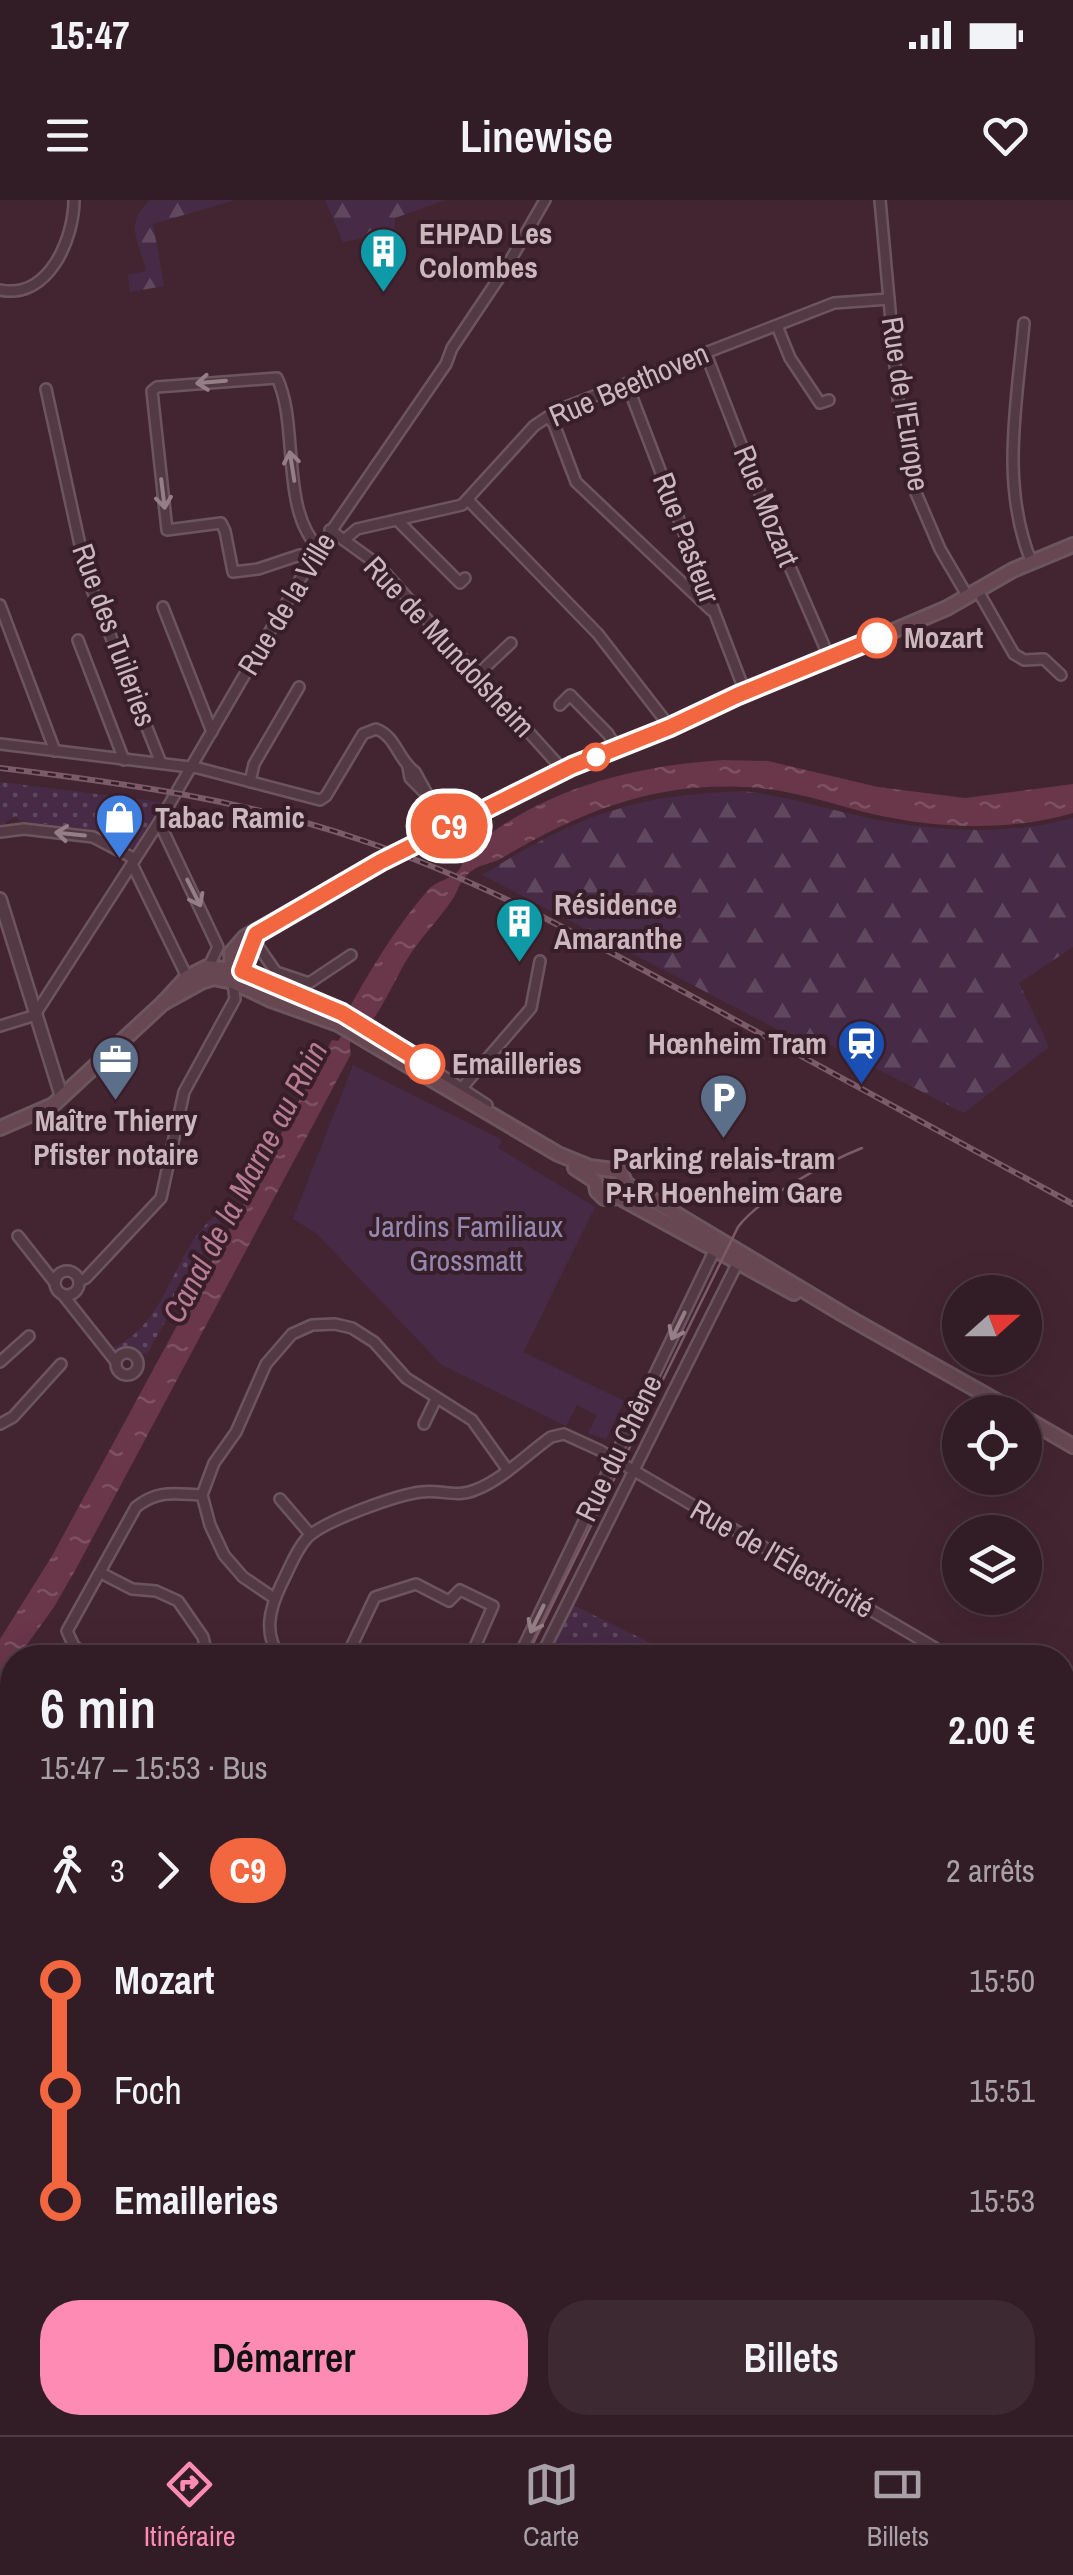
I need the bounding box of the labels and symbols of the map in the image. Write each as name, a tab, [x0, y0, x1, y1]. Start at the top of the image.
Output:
place label: EHPAD Les Colombes	[419, 213, 553, 287]
building icon: EHPAD Les Colombes	[358, 225, 410, 293]
street label: Rue de l'Europe	[872, 314, 939, 494]
street label: Rue Beethoven	[543, 333, 714, 436]
one-way arrow	[195, 373, 228, 392]
street label: Rue Mozart	[725, 439, 809, 572]
one-way arrow	[282, 450, 300, 483]
street label: Rue Pasteur	[644, 467, 730, 609]
one-way arrow	[154, 477, 172, 510]
street label: Rue de la Ville	[228, 525, 344, 682]
street label: Rue des Tuileries	[63, 538, 167, 732]
street label: Rue de Mundolsheim	[355, 547, 544, 745]
place label: Mozart	[904, 617, 983, 657]
marker: Mozart	[858, 619, 896, 657]
unlabelled marker	[583, 744, 609, 770]
shop icon: Tabac Ramic	[94, 792, 146, 860]
line badge: C9	[404, 794, 494, 858]
place label: Tabac Ramic	[155, 797, 305, 837]
one-way arrow	[55, 824, 87, 843]
one-way arrow	[185, 878, 204, 908]
place label: Résidence Amaranthe	[554, 884, 683, 958]
building icon: Résidence Amaranthe	[493, 896, 545, 964]
station icon: Hœnheim Tram	[836, 1018, 888, 1086]
place label: Hœnheim Tram	[648, 1023, 827, 1063]
water label: Canal de la Marne au Rhin	[152, 1033, 337, 1330]
office icon: Maître Thierry Pfister notaire	[90, 1034, 142, 1102]
place label: Emailleries	[452, 1043, 582, 1083]
marker: Emailleries	[406, 1045, 444, 1083]
parking icon: Parking relais-tram P+R Hoenheim Gare	[698, 1072, 750, 1140]
place label: Maître Thierry Pfister notaire	[33, 1100, 199, 1174]
place label: Parking relais-tram P+R Hoenheim Gare	[605, 1138, 843, 1212]
park label: Jardins Familiaux Grossmatt	[369, 1206, 564, 1280]
north arrow	[942, 1275, 1042, 1375]
one-way arrow	[667, 1310, 686, 1340]
street label: Rue du Chêne	[565, 1368, 671, 1528]
street label: Rue de l'Électricité	[683, 1489, 882, 1627]
one-way arrow	[526, 1603, 545, 1633]

